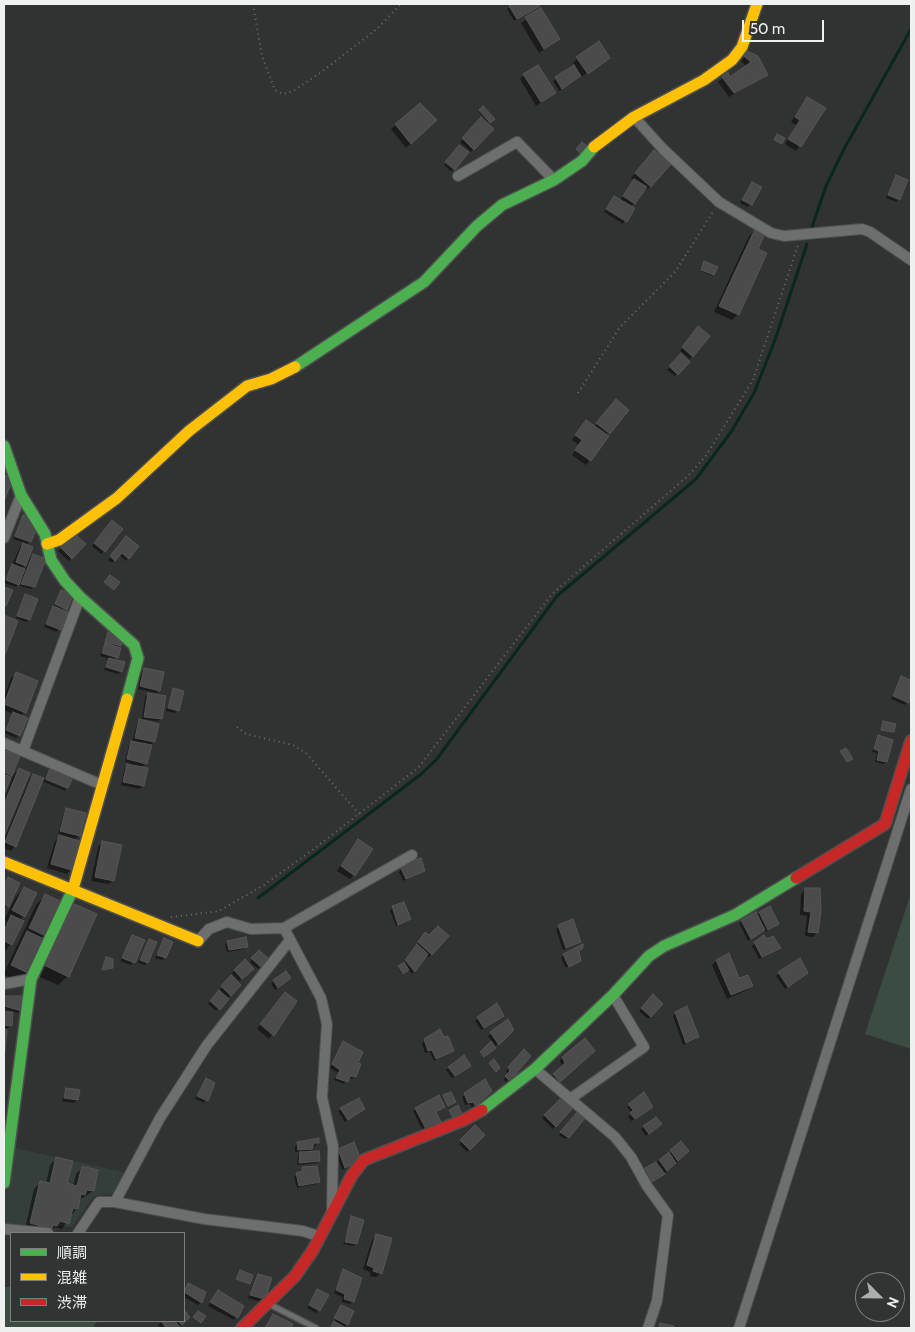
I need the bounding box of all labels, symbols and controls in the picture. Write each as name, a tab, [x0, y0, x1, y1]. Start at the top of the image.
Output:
scale bar	[745, 10, 828, 42]
text: 50 m	[750, 20, 785, 38]
legend	[10, 1232, 185, 1322]
text: 順調	[57, 1244, 87, 1262]
text: 混雑	[57, 1269, 87, 1287]
north arrow	[855, 1272, 905, 1322]
text: 渋滞	[57, 1294, 87, 1312]
text: N	[883, 1294, 903, 1311]

